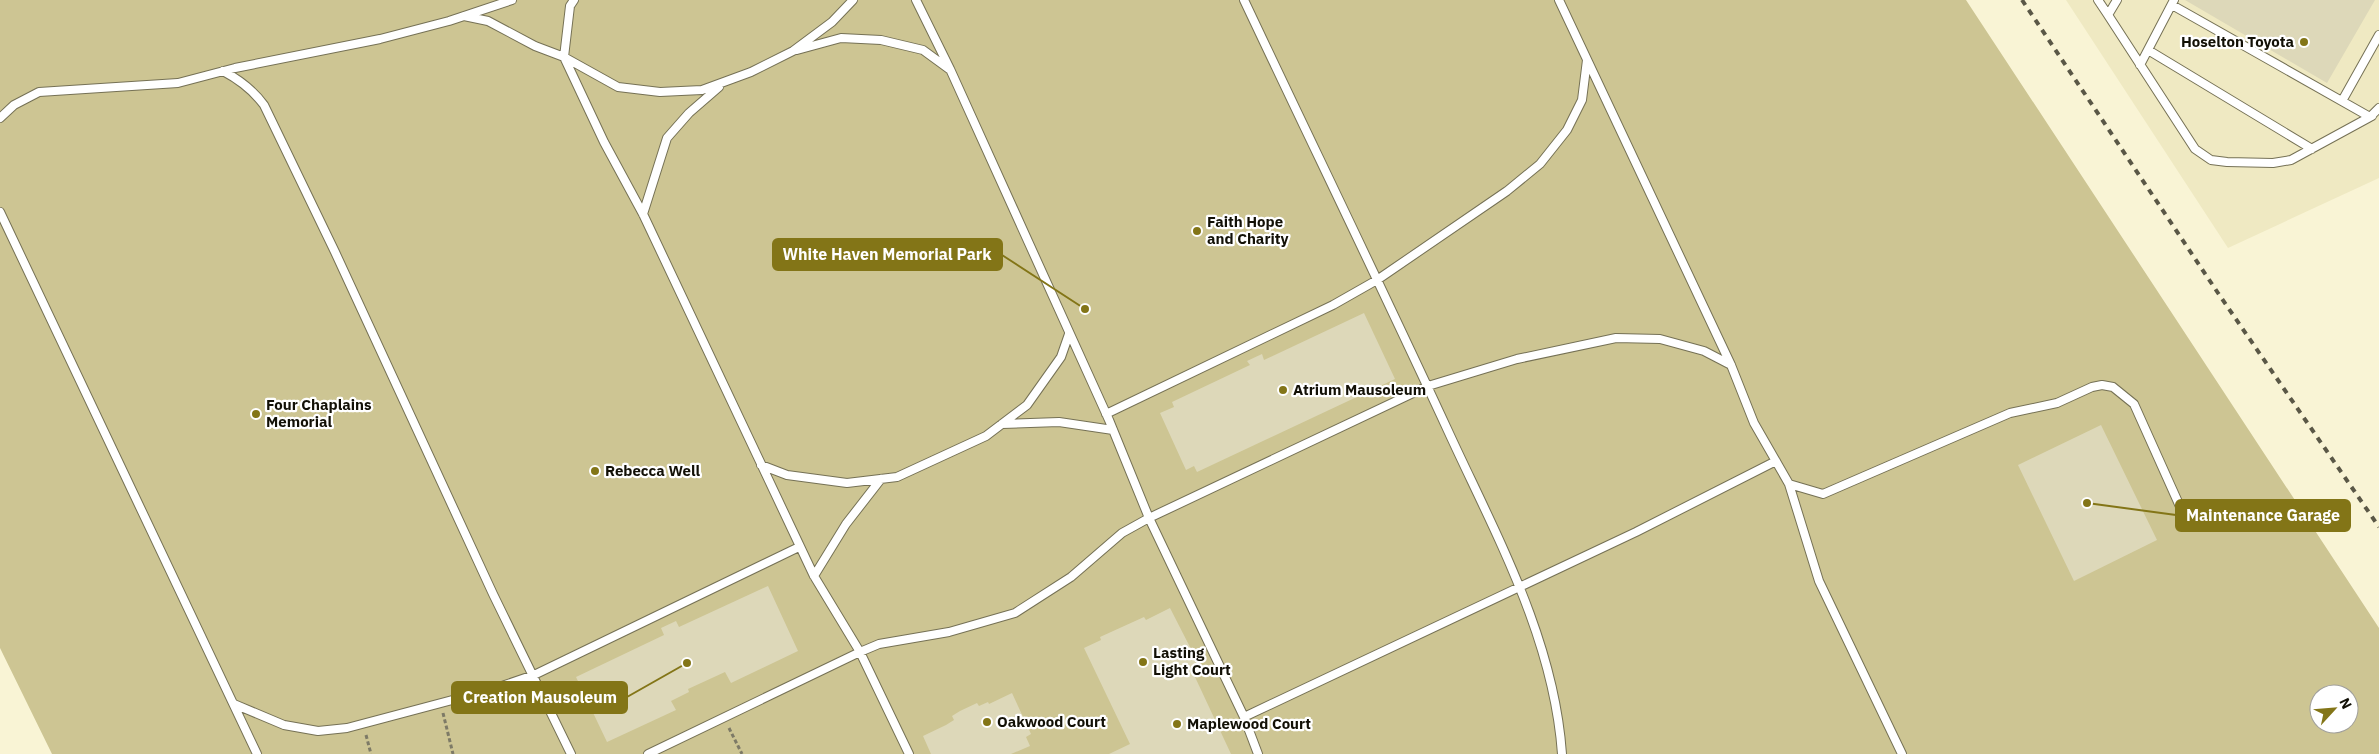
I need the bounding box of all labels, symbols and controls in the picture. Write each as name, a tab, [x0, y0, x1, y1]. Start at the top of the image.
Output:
place label: Hoselton Toyota	[2181, 32, 2294, 51]
marker: Hoselton Toyota	[2298, 36, 2310, 48]
place label: Faith Hope and Charity	[1207, 212, 1288, 248]
marker: Faith Hope and Charity	[1191, 225, 1203, 237]
callout: White Haven Memorial Park	[773, 239, 1002, 270]
text: White Haven Memorial Park	[782, 244, 992, 264]
place label: Atrium Mausoleum	[1293, 380, 1426, 399]
marker: Atrium Mausoleum	[1277, 384, 1289, 396]
place label: Four Chaplains Memorial	[266, 395, 372, 431]
marker: Four Chaplains Memorial	[250, 408, 262, 420]
place label: Rebecca Well	[605, 461, 700, 480]
marker: Rebecca Well	[589, 465, 601, 477]
callout: Maintenance Garage	[2176, 500, 2350, 531]
text: Maintenance Garage	[2186, 505, 2340, 525]
place label: Lasting Light Court	[1153, 643, 1231, 679]
marker: Lasting Light Court	[1137, 656, 1149, 668]
callout: Creation Mausoleum	[452, 682, 627, 713]
north arrow	[2309, 684, 2359, 734]
text: Creation Mausoleum	[463, 687, 617, 707]
text: N	[2335, 695, 2356, 712]
place label: Oakwood Court	[997, 712, 1106, 731]
place label: Maplewood Court	[1187, 714, 1311, 733]
marker: Oakwood Court	[981, 716, 993, 728]
marker: Maplewood Court	[1171, 718, 1183, 730]

